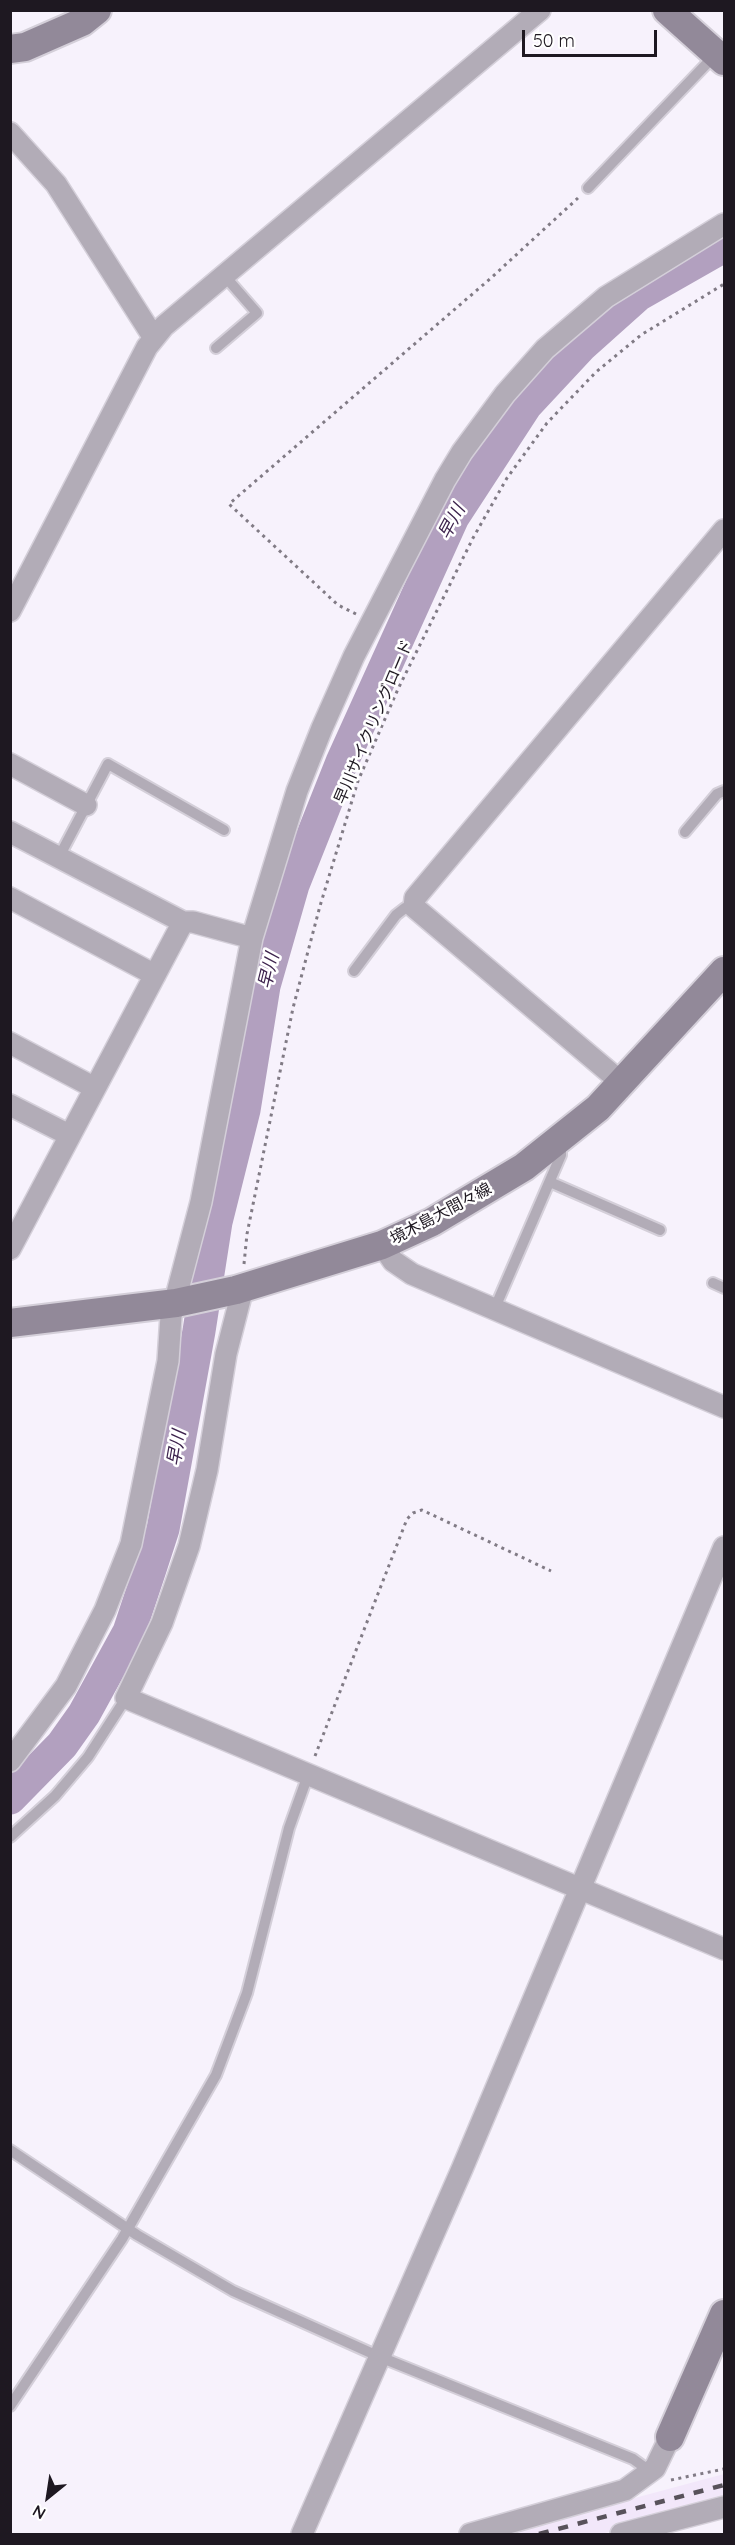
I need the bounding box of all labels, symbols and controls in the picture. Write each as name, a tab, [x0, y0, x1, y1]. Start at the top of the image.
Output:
scale bar	[525, 18, 660, 56]
text: 50 m	[533, 29, 575, 52]
water label: 早川	[434, 501, 470, 543]
street label: 早川サイクリングロード	[331, 637, 417, 807]
water label: 早川	[254, 951, 284, 991]
street label: 境木島大間々線	[387, 1179, 495, 1249]
water label: 早川	[163, 1428, 191, 1468]
north arrow	[18, 2467, 78, 2527]
text: N	[29, 2501, 49, 2524]

